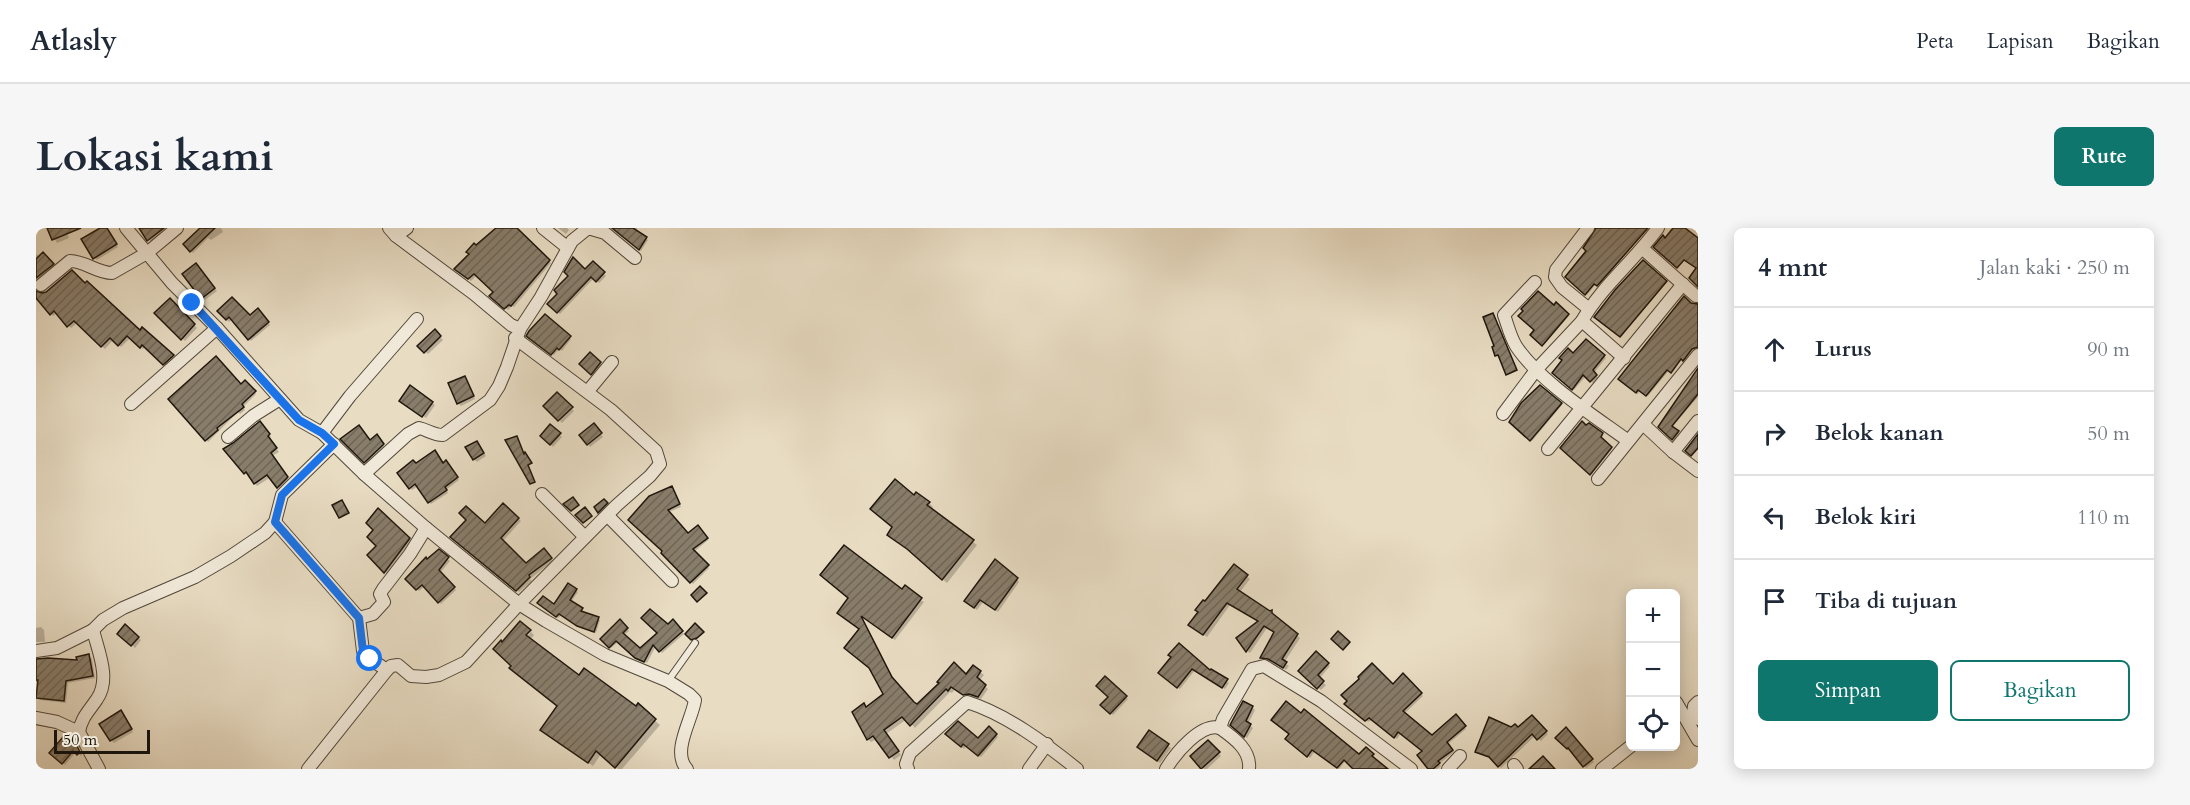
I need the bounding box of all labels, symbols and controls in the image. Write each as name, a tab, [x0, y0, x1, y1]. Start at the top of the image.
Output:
text: Atlasly	[30, 22, 117, 60]
text: Peta	[1916, 27, 1954, 56]
text: Lapisan	[1987, 27, 2054, 56]
text: Bagikan	[2087, 27, 2160, 56]
button: Rute	[2054, 127, 2154, 186]
text: Lokasi kami	[36, 128, 274, 185]
text: 4 mnt	[1758, 250, 1827, 285]
text: Jalan kaki · 250 m	[1980, 254, 2130, 281]
route end	[178, 289, 204, 315]
icon: ahead	[1758, 333, 1791, 366]
text: Lurus	[1815, 334, 1872, 364]
text: 90 m	[2087, 336, 2130, 363]
icon: right	[1758, 417, 1791, 450]
text: Belok kanan	[1815, 418, 1944, 448]
text: 50 m	[2087, 420, 2130, 447]
icon: left	[1758, 501, 1791, 534]
text: Belok kiri	[1815, 502, 1916, 532]
text: 110 m	[2077, 504, 2130, 531]
icon: arrive	[1758, 585, 1791, 618]
text: Tiba di tujuan	[1815, 586, 1957, 616]
map controls	[1626, 589, 1680, 751]
button: +	[1626, 589, 1680, 643]
button: −	[1626, 643, 1680, 697]
route start	[356, 645, 382, 671]
button: Simpan	[1758, 660, 1938, 721]
button: Bagikan	[1950, 660, 2130, 721]
button: locate	[1626, 697, 1680, 751]
scale bar	[54, 727, 150, 754]
text: 50 m	[63, 729, 97, 751]

